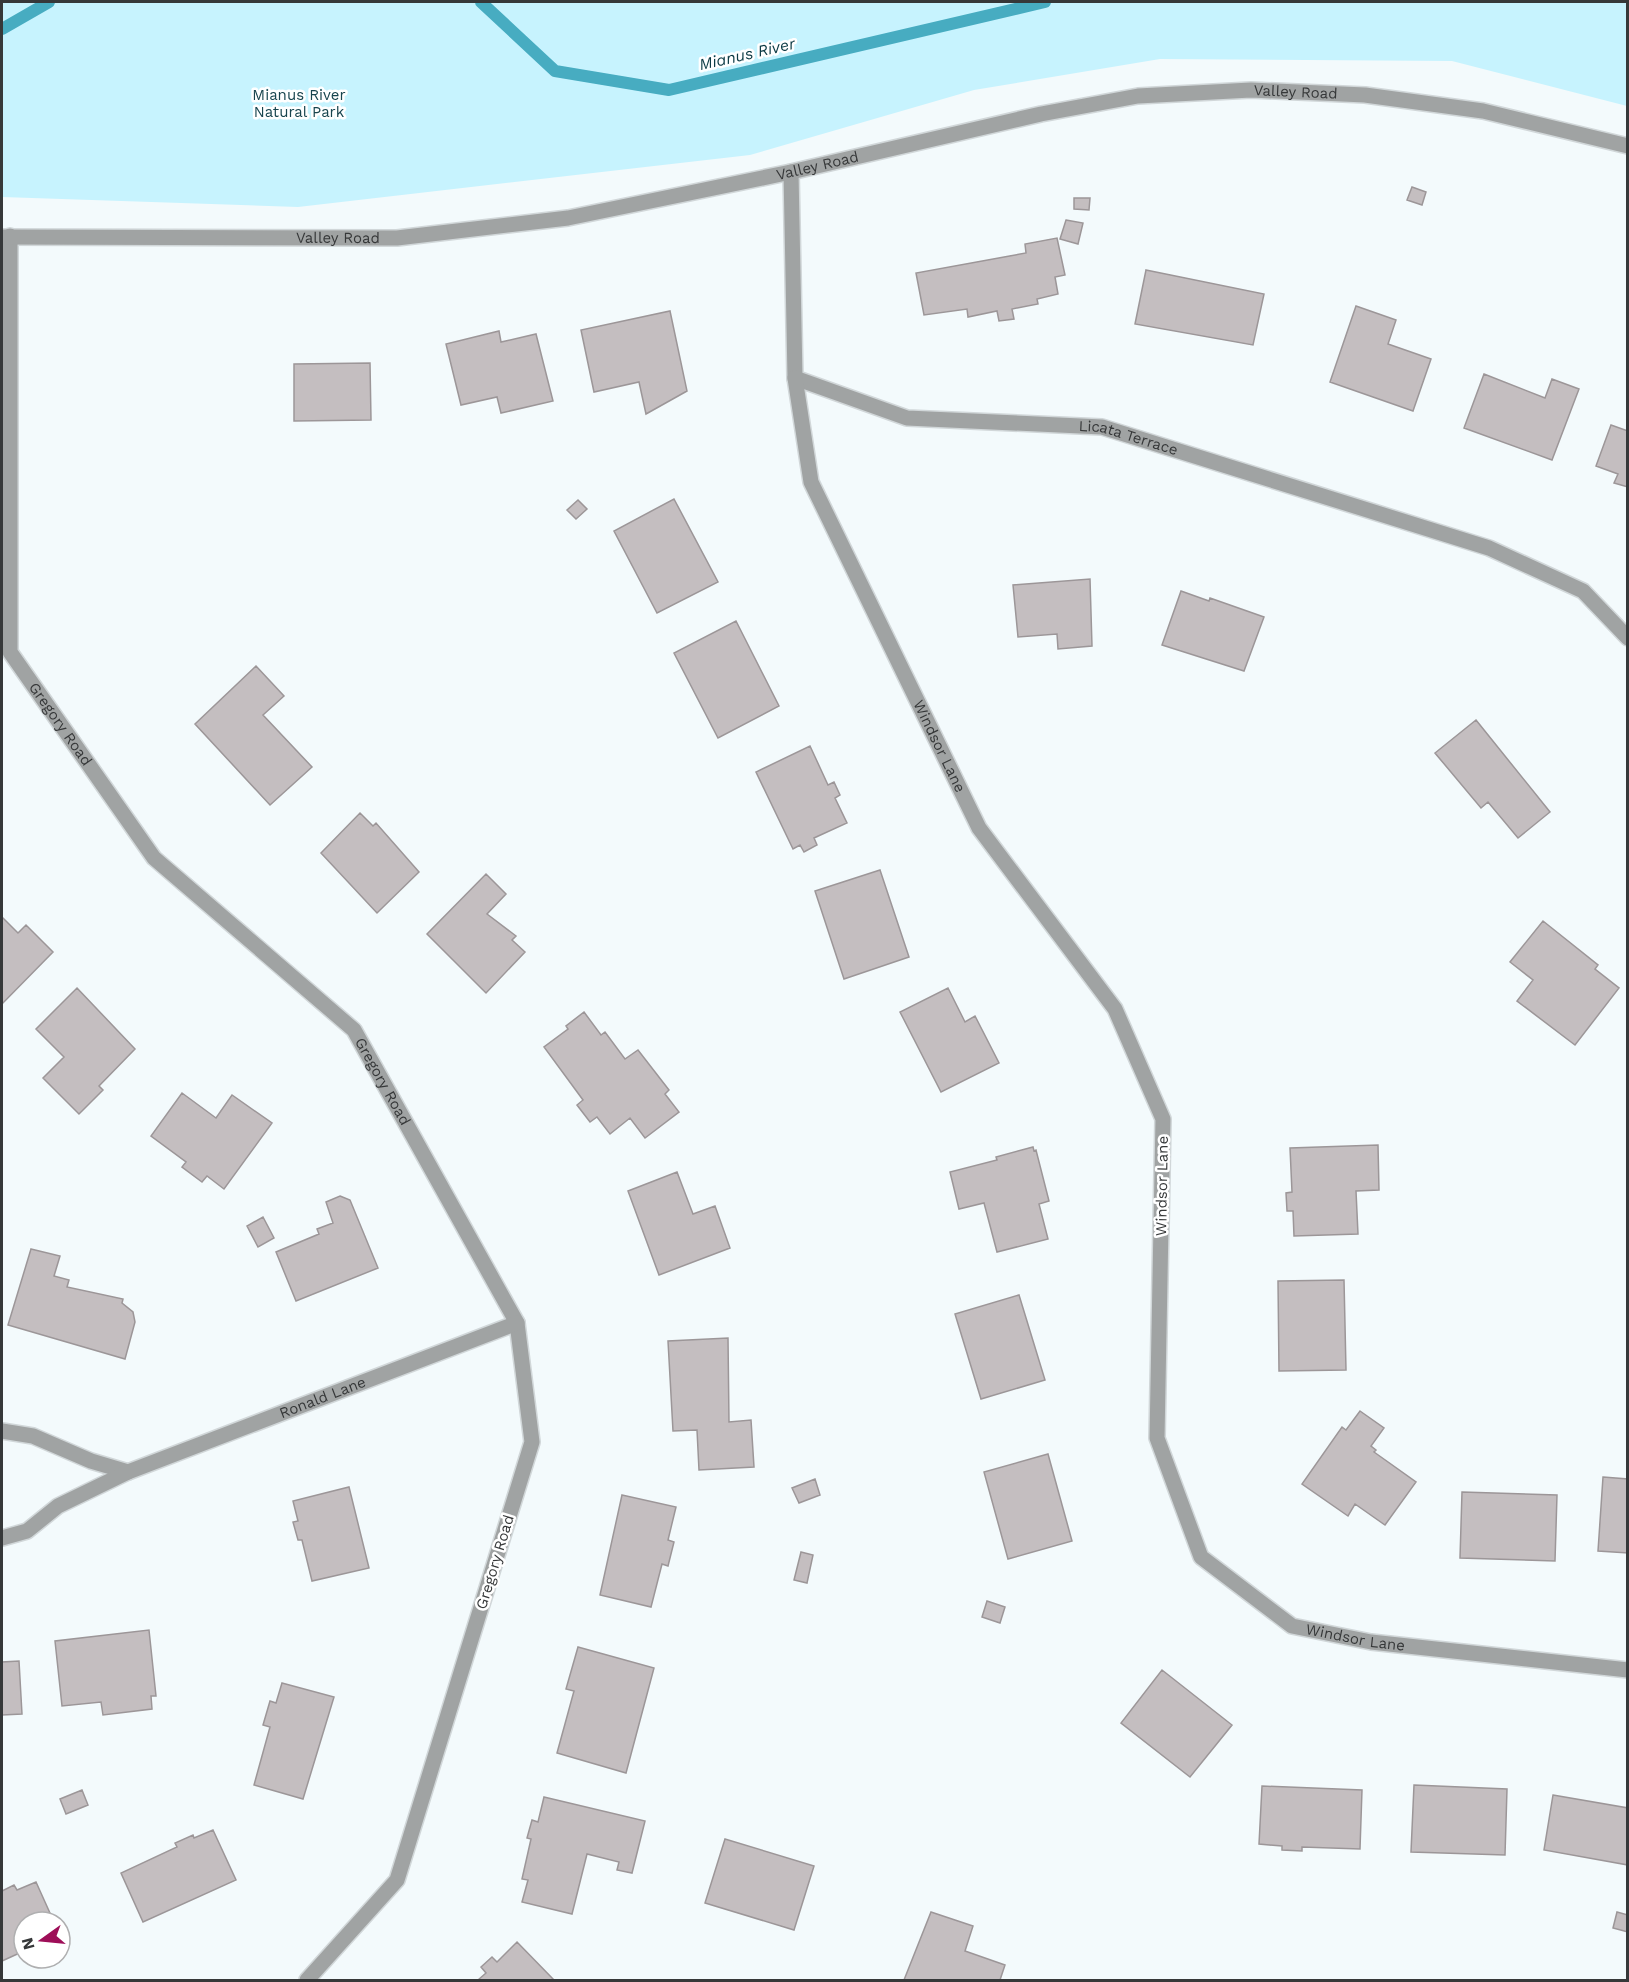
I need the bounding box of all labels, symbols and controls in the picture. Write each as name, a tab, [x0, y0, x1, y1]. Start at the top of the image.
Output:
water label: Mianus River	[697, 34, 798, 74]
street label: Valley Road	[1253, 81, 1338, 103]
park label: Mianus River Natural Park	[252, 86, 346, 121]
street label: Valley Road	[775, 148, 860, 184]
street label: Valley Road	[296, 229, 380, 247]
street label: Licata Terrace	[1078, 417, 1180, 459]
street label: Gregory Road	[25, 679, 96, 769]
street label: Windsor Lane	[909, 697, 969, 795]
street label: Gregory Road	[351, 1034, 414, 1129]
street label: Windsor Lane	[1152, 1136, 1172, 1236]
street label: Ronald Lane	[277, 1373, 368, 1422]
street label: Gregory Road	[472, 1513, 518, 1611]
street label: Windsor Lane	[1304, 1620, 1406, 1655]
north arrow	[12, 1910, 72, 1970]
text: N	[17, 1936, 39, 1952]

